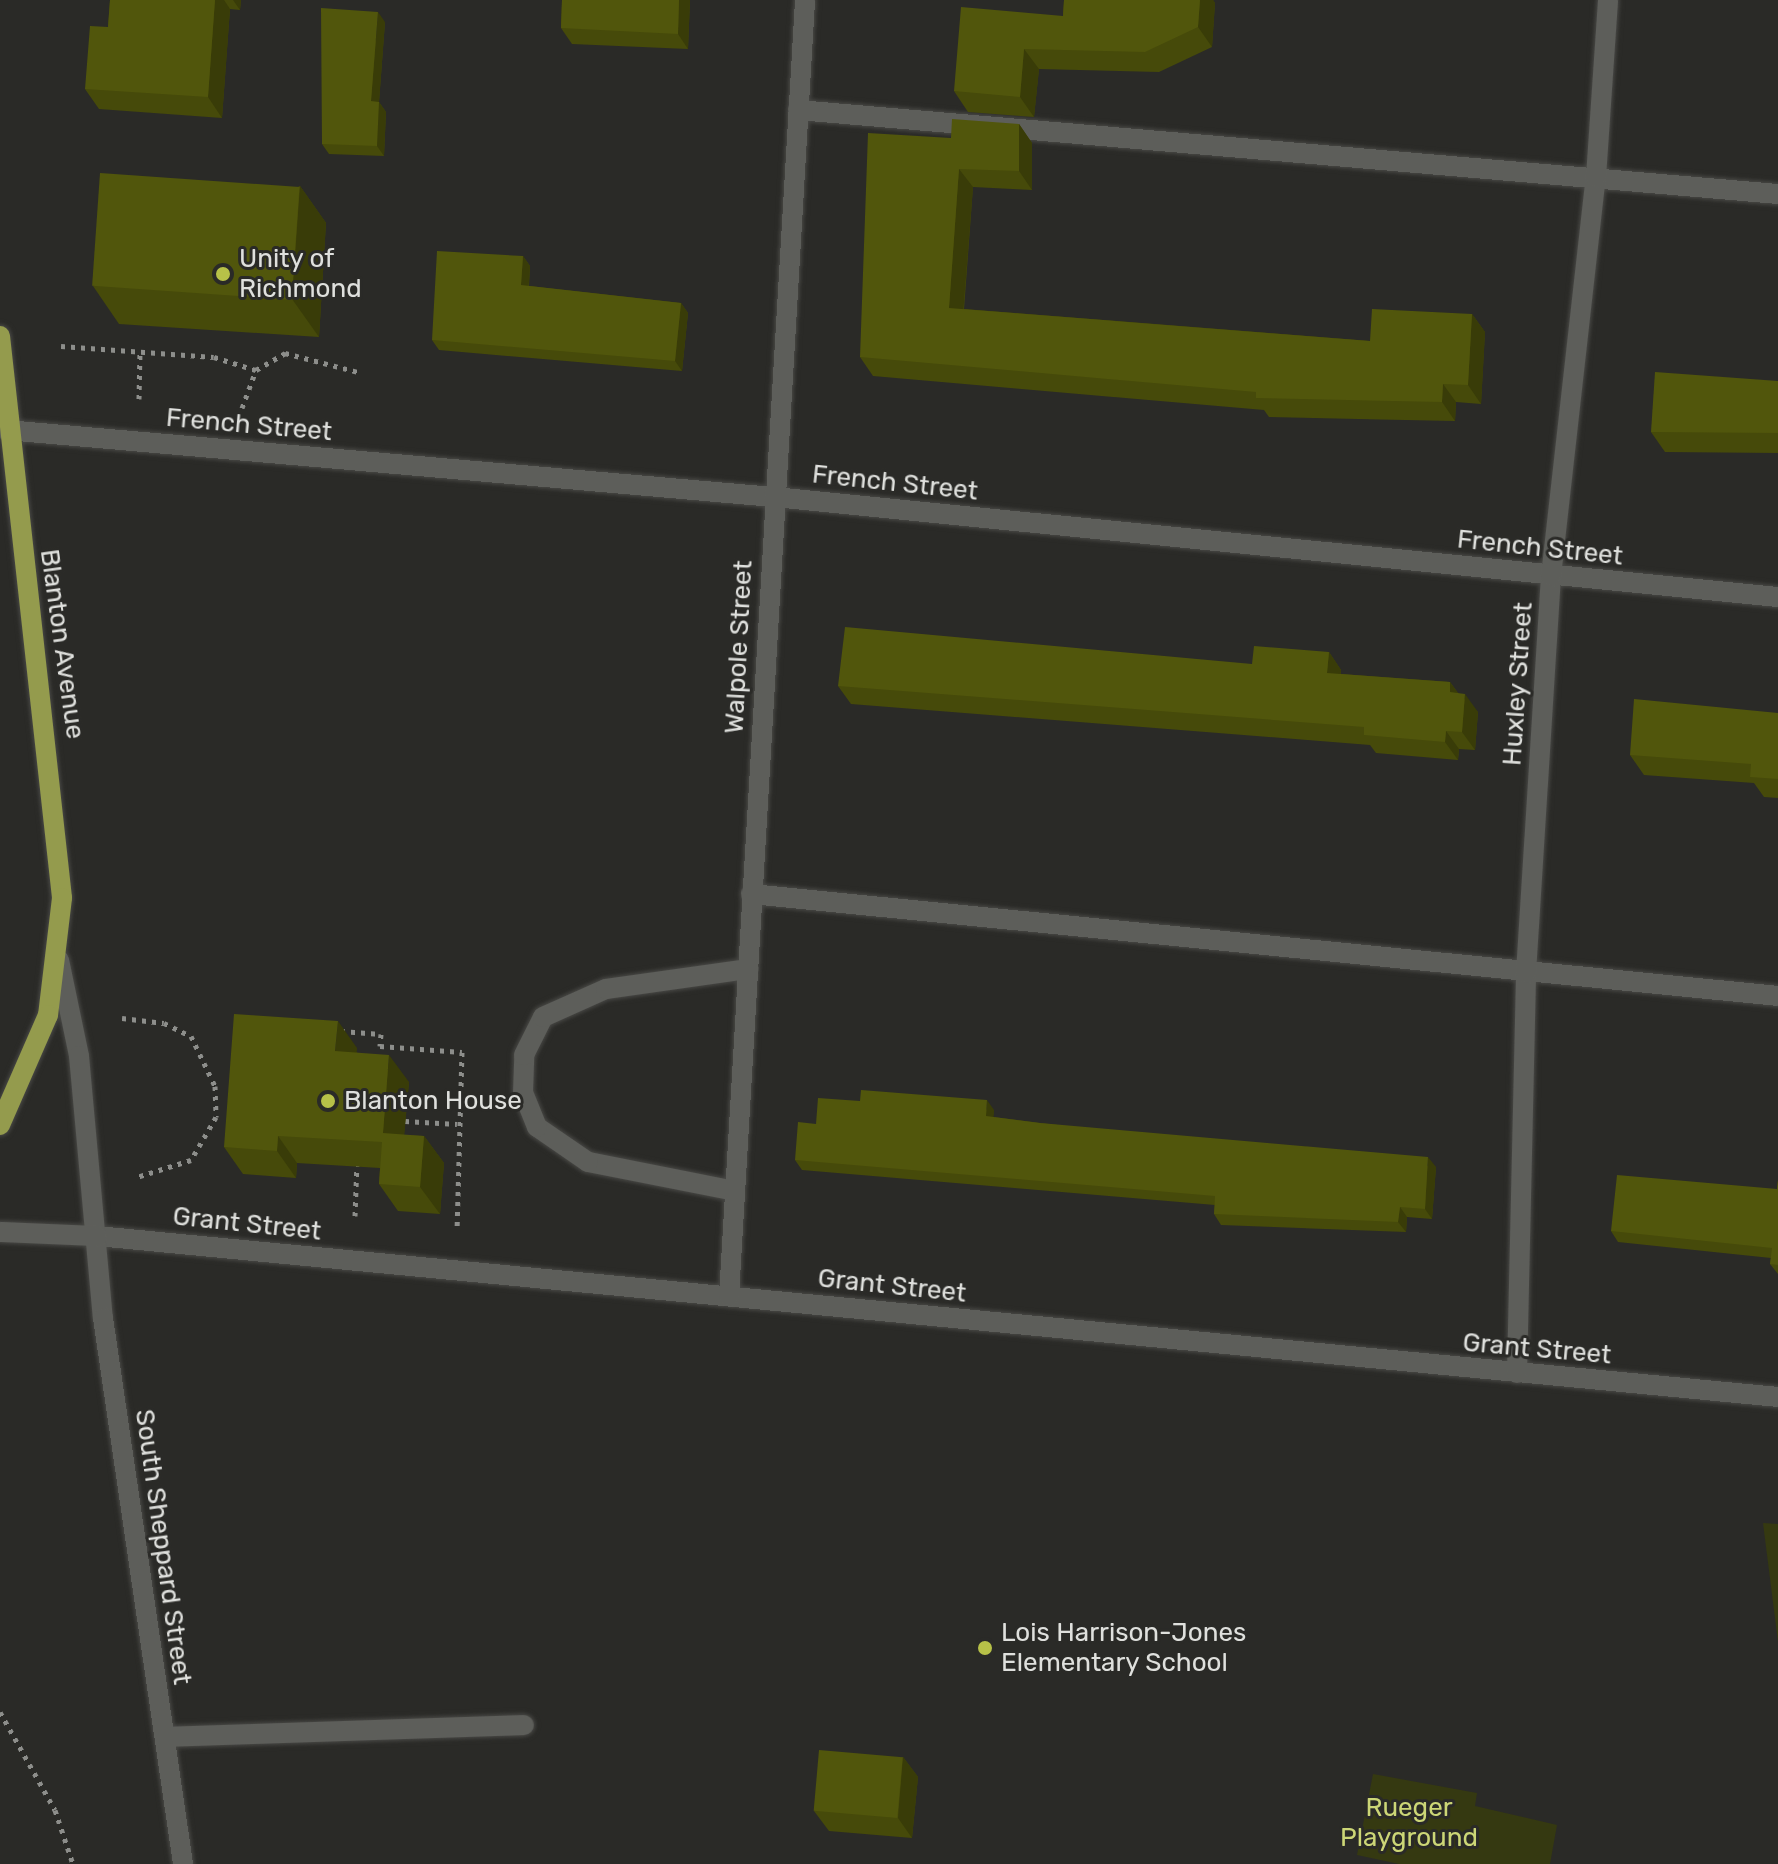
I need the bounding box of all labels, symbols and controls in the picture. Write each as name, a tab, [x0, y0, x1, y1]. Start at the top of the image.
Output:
place label: Unity of Richmond	[239, 243, 362, 304]
marker: Unity of Richmond	[214, 265, 232, 283]
street label: French Street	[165, 402, 333, 448]
street label: French Street	[811, 459, 979, 507]
street label: French Street	[1456, 524, 1624, 572]
street label: Blanton Avenue	[33, 547, 91, 741]
street label: Walpole Street	[719, 559, 759, 735]
street label: Huxley Street	[1497, 601, 1539, 767]
place label: Blanton House	[344, 1085, 522, 1117]
marker: Blanton House	[319, 1092, 337, 1110]
street label: Grant Street	[171, 1201, 323, 1247]
street label: Grant Street	[816, 1263, 968, 1309]
street label: Grant Street	[1461, 1327, 1613, 1371]
street label: South Sheppard Street	[128, 1407, 198, 1687]
place label: Lois Harrison-Jones Elementary School	[1001, 1617, 1246, 1678]
marker: Lois Harrison-Jones Elementary School	[976, 1639, 994, 1657]
park label: Rueger Playground	[1340, 1792, 1478, 1854]

